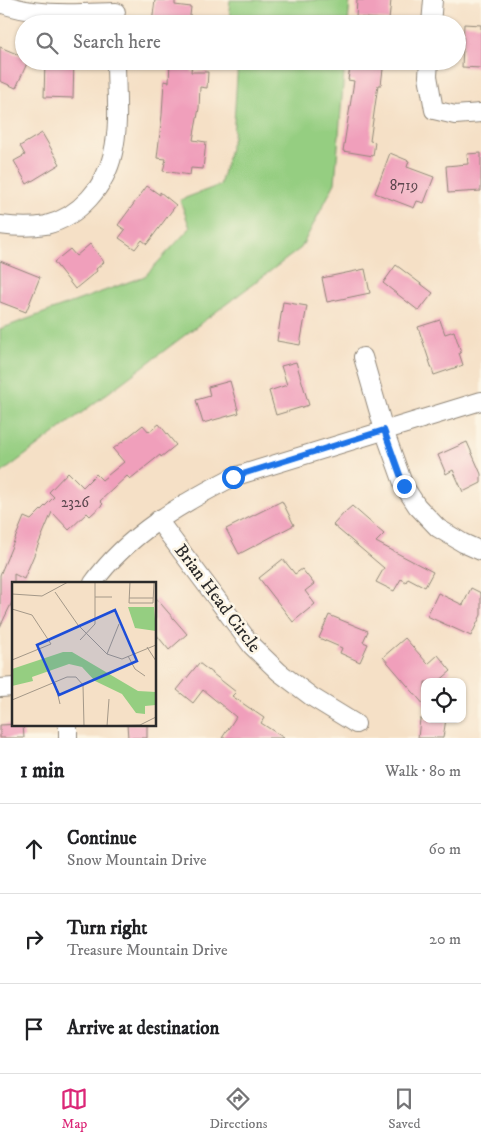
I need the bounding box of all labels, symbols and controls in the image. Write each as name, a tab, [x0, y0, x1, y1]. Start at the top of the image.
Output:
search box	[15, 15, 466, 70]
icon: search	[33, 29, 61, 57]
text: Search here	[73, 31, 161, 54]
house number: 8719	[390, 176, 418, 195]
route start	[222, 466, 245, 489]
route end	[393, 475, 416, 498]
house number: 2326	[61, 493, 90, 512]
street label: Brian Head Circle	[169, 540, 265, 657]
inset map	[12, 582, 156, 726]
map controls	[421, 678, 466, 723]
button: locate	[421, 678, 466, 723]
text: 1 min	[20, 758, 64, 784]
text: Walk · 80 m	[385, 761, 461, 781]
text: Continue	[67, 827, 137, 850]
icon: ahead	[20, 835, 48, 863]
text: 60 m	[429, 839, 461, 859]
text: Snow Mountain Drive	[67, 850, 207, 870]
text: Turn right	[67, 917, 147, 940]
icon: right	[20, 925, 48, 953]
text: 20 m	[429, 929, 461, 949]
text: Treasure Mountain Drive	[67, 940, 228, 960]
icon: arrive	[20, 1015, 48, 1043]
text: Arrive at destination	[67, 1017, 219, 1040]
tab: Map	[60, 1085, 88, 1133]
tab: Directions	[209, 1085, 267, 1133]
tab: Saved	[388, 1085, 421, 1133]

